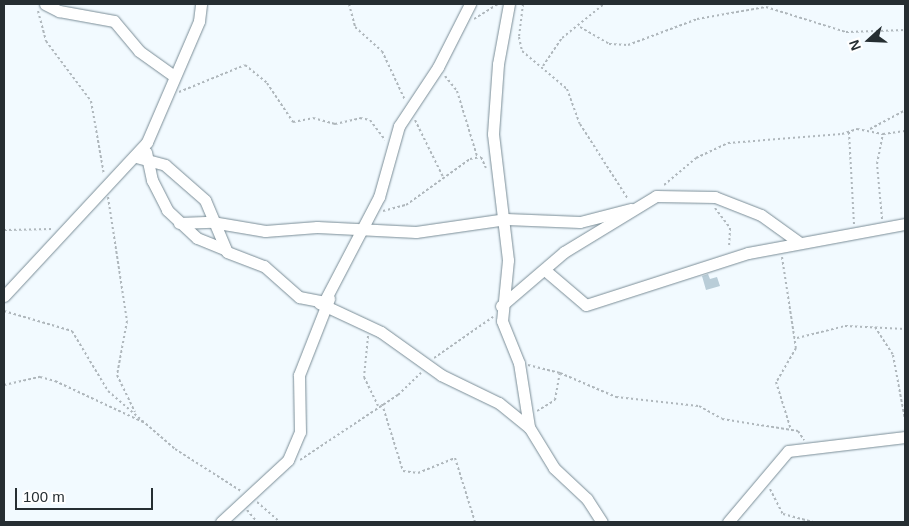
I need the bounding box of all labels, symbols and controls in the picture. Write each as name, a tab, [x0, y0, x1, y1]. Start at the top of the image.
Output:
north arrow	[844, 15, 894, 65]
text: N	[846, 38, 864, 53]
scale bar	[18, 478, 155, 510]
text: 100 m	[23, 488, 65, 505]

